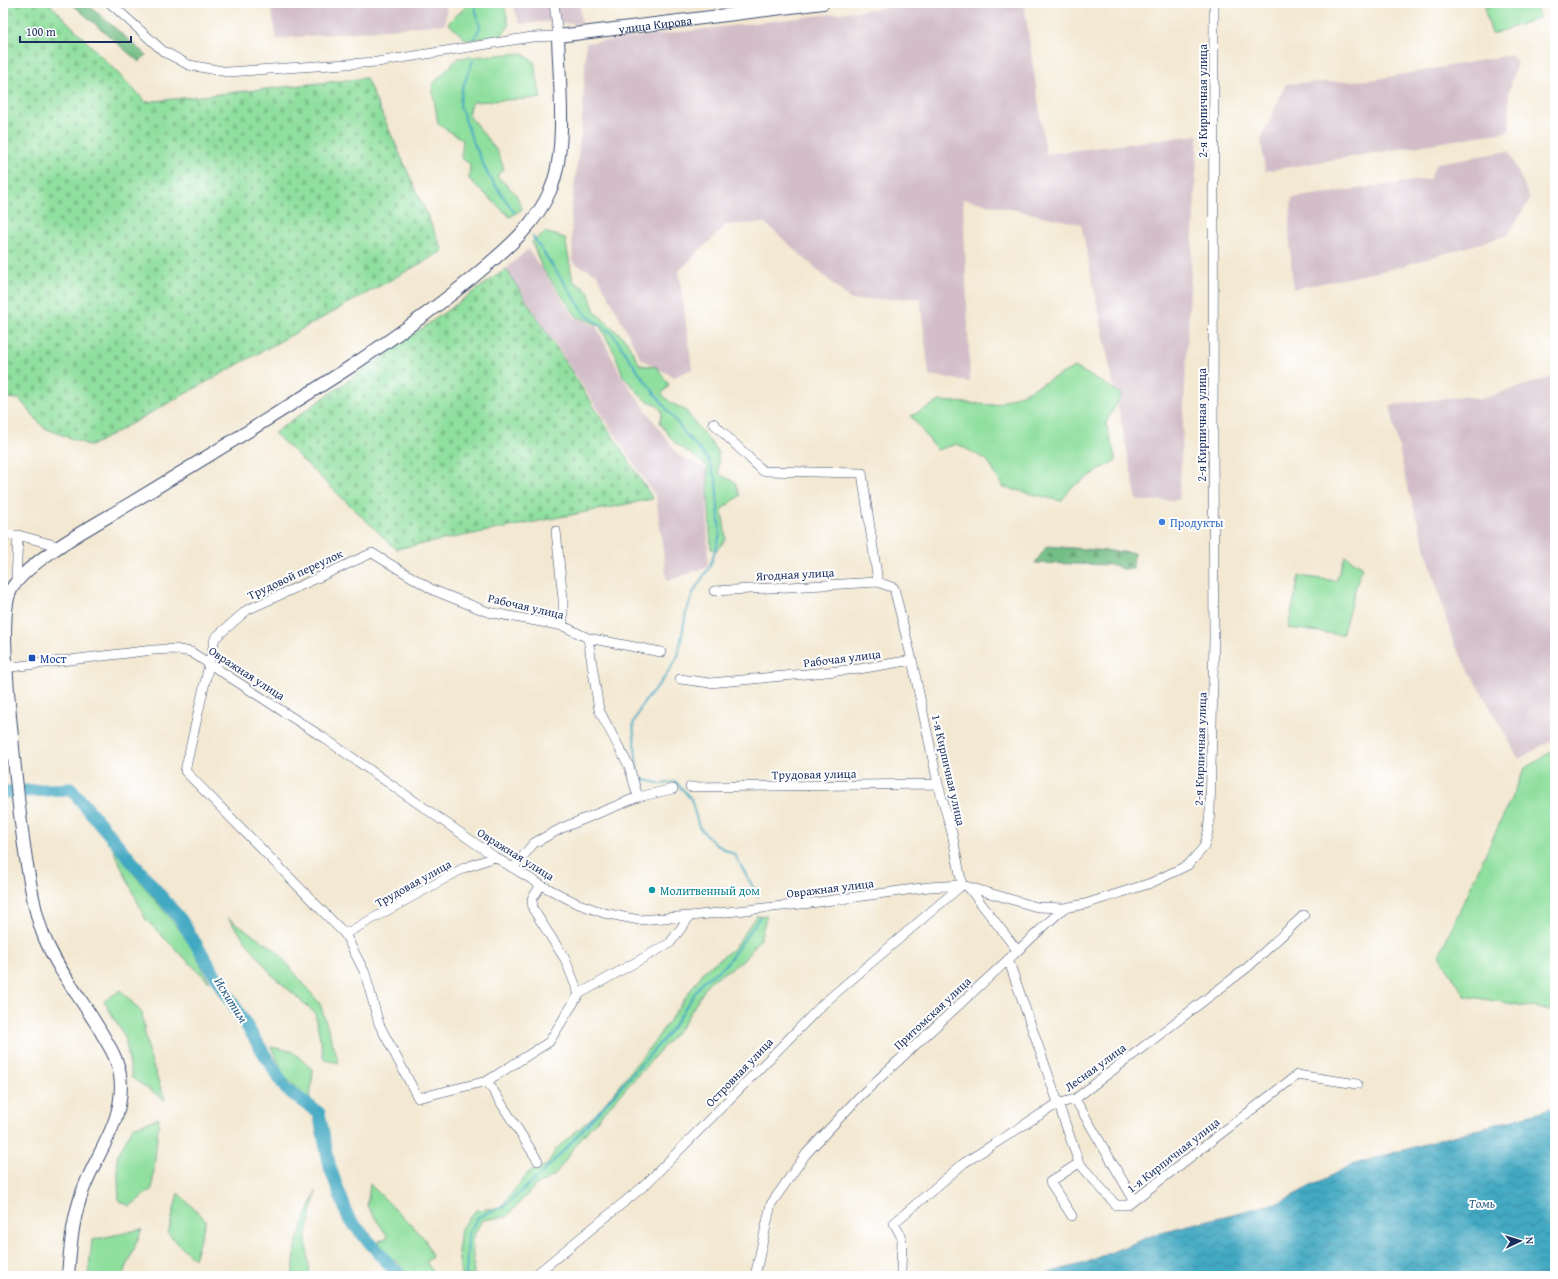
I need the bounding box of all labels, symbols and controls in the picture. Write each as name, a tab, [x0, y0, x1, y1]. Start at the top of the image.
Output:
street label: улица Кирова	[616, 11, 693, 37]
scale bar	[20, 18, 131, 44]
text: 100 m	[26, 23, 56, 40]
street label: 2-я Кирпичная улица	[1194, 44, 1211, 158]
street label: 2-я Кирпичная улица	[1193, 368, 1210, 482]
place label: Продукты	[1170, 514, 1224, 531]
marker: Продукты	[1157, 517, 1167, 527]
street label: Трудовой переулок	[245, 544, 346, 604]
street label: Ягодная улица	[754, 563, 835, 585]
street label: Рабочая улица	[486, 589, 566, 623]
street label: Овражная улица	[206, 642, 289, 704]
street label: Рабочая улица	[802, 645, 882, 671]
place label: Мост	[40, 650, 67, 667]
marker: Мост	[27, 653, 37, 663]
street label: 2-я Кирпичная улица	[1190, 692, 1210, 806]
street label: 1-я Кирпичная улица	[928, 713, 970, 828]
street label: Трудовая улица	[772, 765, 857, 783]
street label: Овражная улица	[474, 823, 558, 885]
street label: Трудовая улица	[372, 855, 454, 911]
street label: Овражная улица	[785, 874, 875, 902]
place label: Молитвенный дом	[660, 882, 760, 899]
marker: Молитвенный дом	[647, 885, 657, 895]
street label: Притомская улица	[890, 972, 975, 1053]
water label: Искитим	[209, 973, 253, 1027]
street label: Островная улица	[701, 1033, 777, 1111]
street label: Лесная улица	[1061, 1039, 1129, 1095]
street label: 1-я Кирпичная улица	[1123, 1113, 1223, 1197]
water label: Томь	[1469, 1194, 1495, 1213]
north arrow	[1500, 1221, 1540, 1261]
text: N	[1522, 1236, 1538, 1245]

